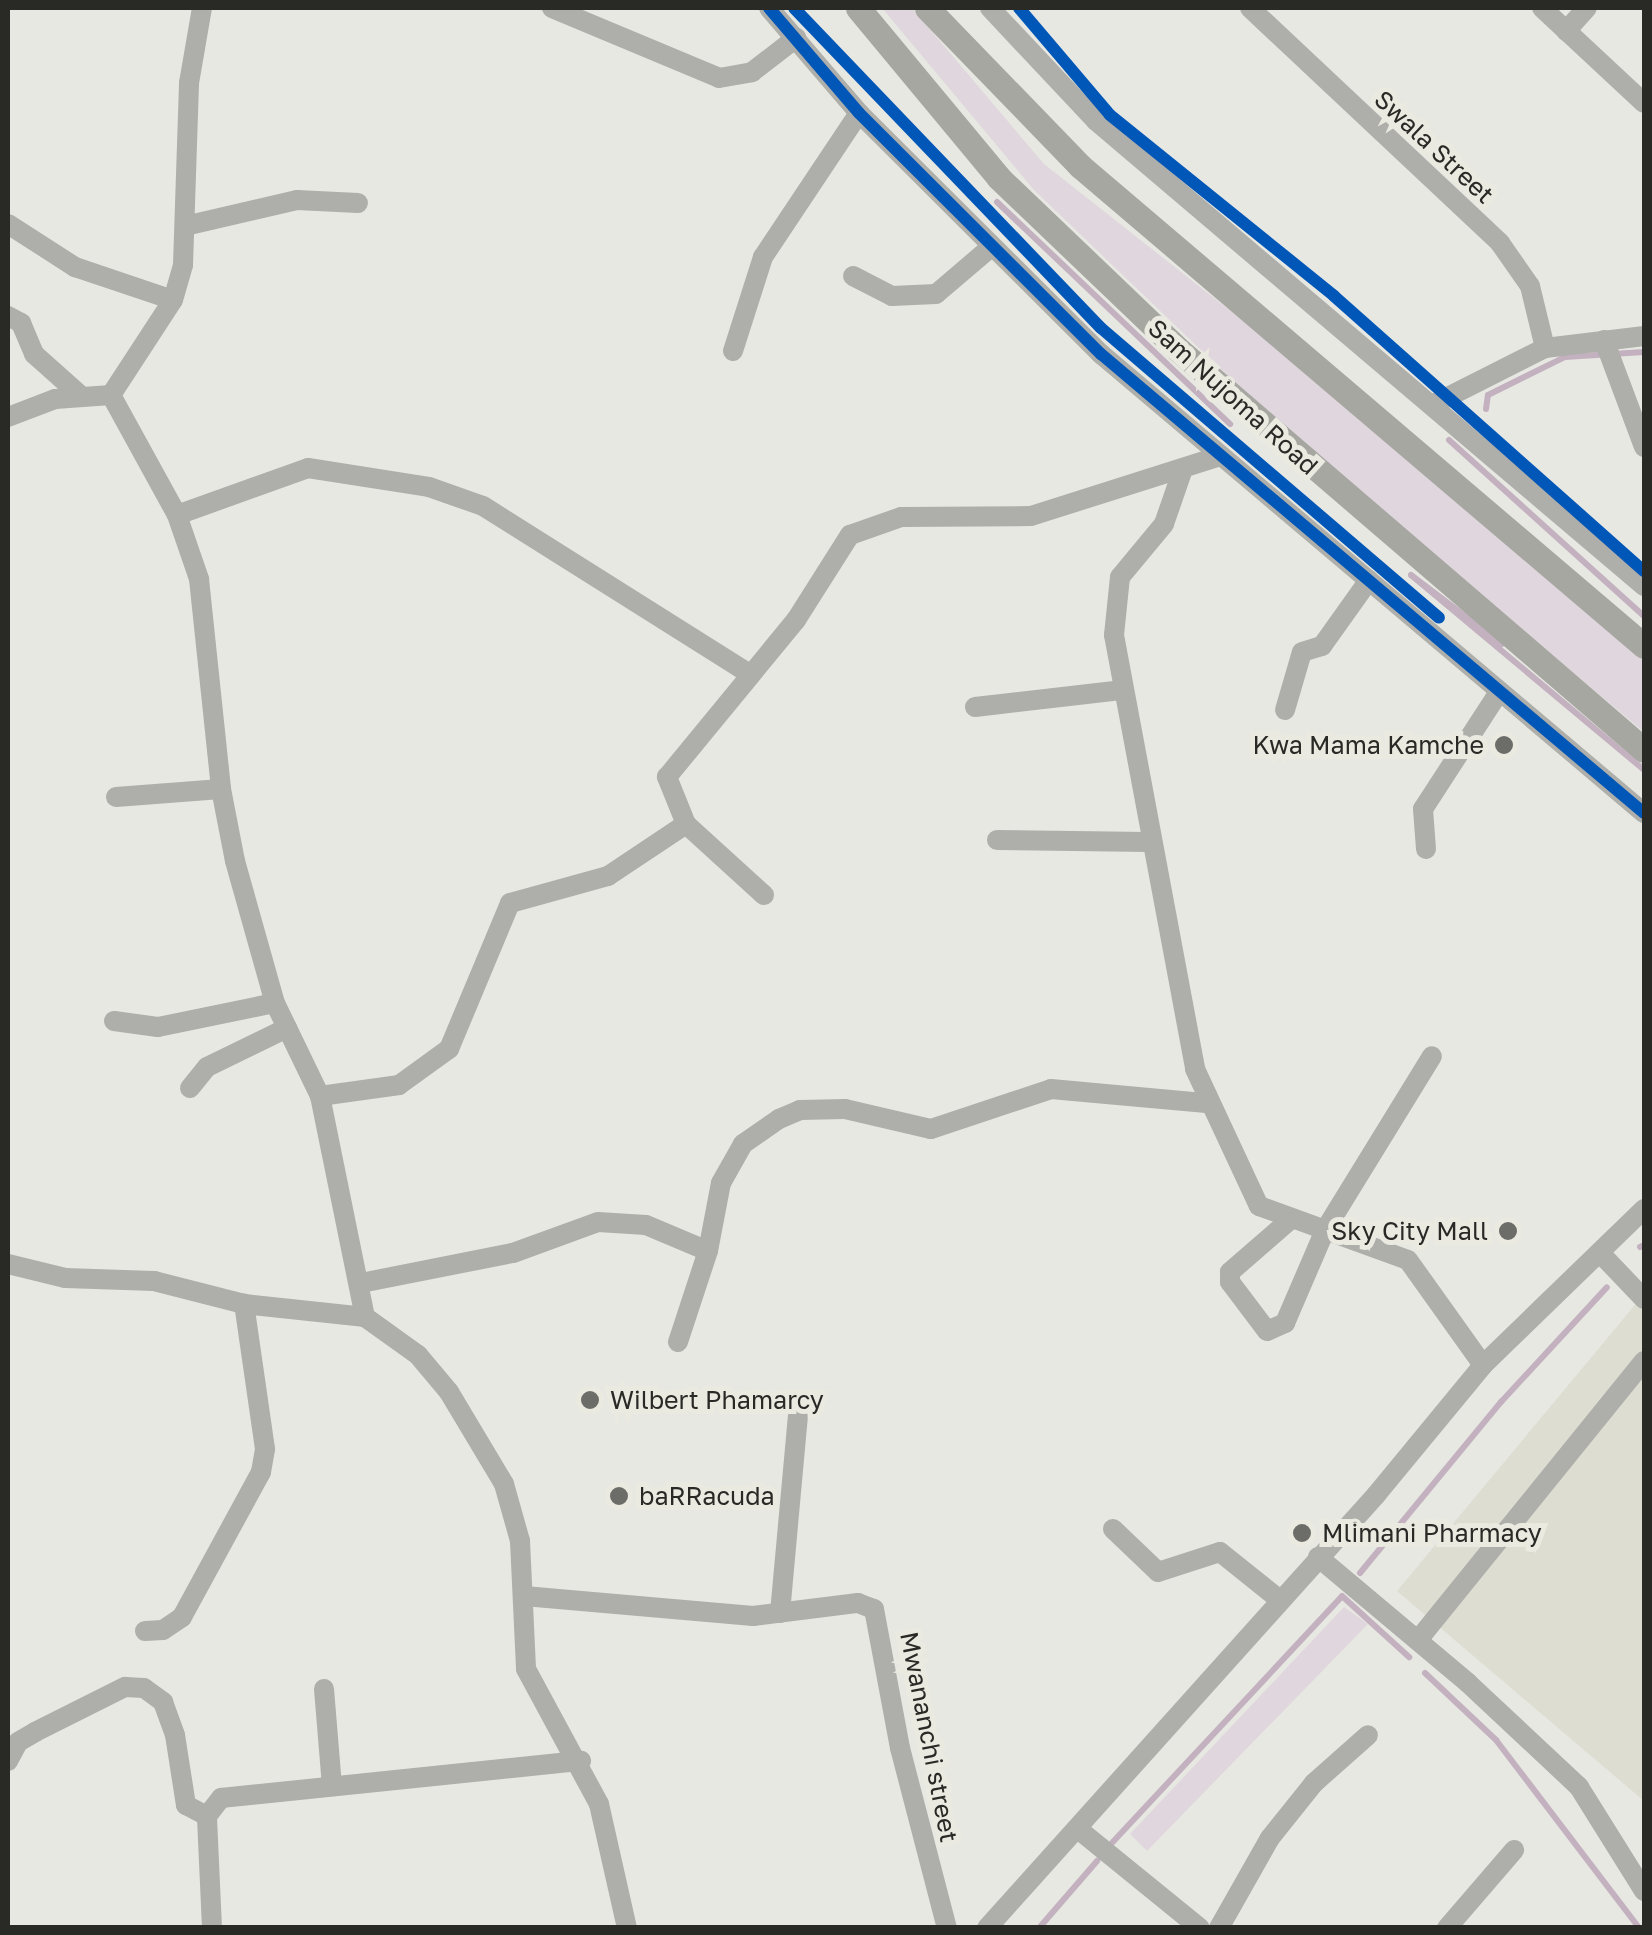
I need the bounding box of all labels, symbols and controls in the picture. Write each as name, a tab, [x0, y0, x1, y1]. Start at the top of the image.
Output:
street label: Swala Street	[1368, 84, 1500, 210]
street label: Sam Nujoma Road	[1142, 313, 1324, 481]
place label: Kwa Mama Kamche	[1253, 730, 1484, 760]
marker: Kwa Mama Kamche	[1493, 734, 1515, 756]
place label: Sky City Mall	[1331, 1216, 1488, 1246]
marker: Sky City Mall	[1497, 1220, 1519, 1242]
place label: Wilbert Phamarcy	[610, 1385, 824, 1415]
marker: Wilbert Phamarcy	[579, 1389, 601, 1411]
place label: baRRacuda	[639, 1481, 775, 1511]
marker: baRRacuda	[608, 1485, 630, 1507]
place label: Mlimani Pharmacy	[1322, 1518, 1542, 1548]
marker: Mlimani Pharmacy	[1291, 1522, 1313, 1544]
street label: Mwananchi street	[894, 1629, 964, 1845]

